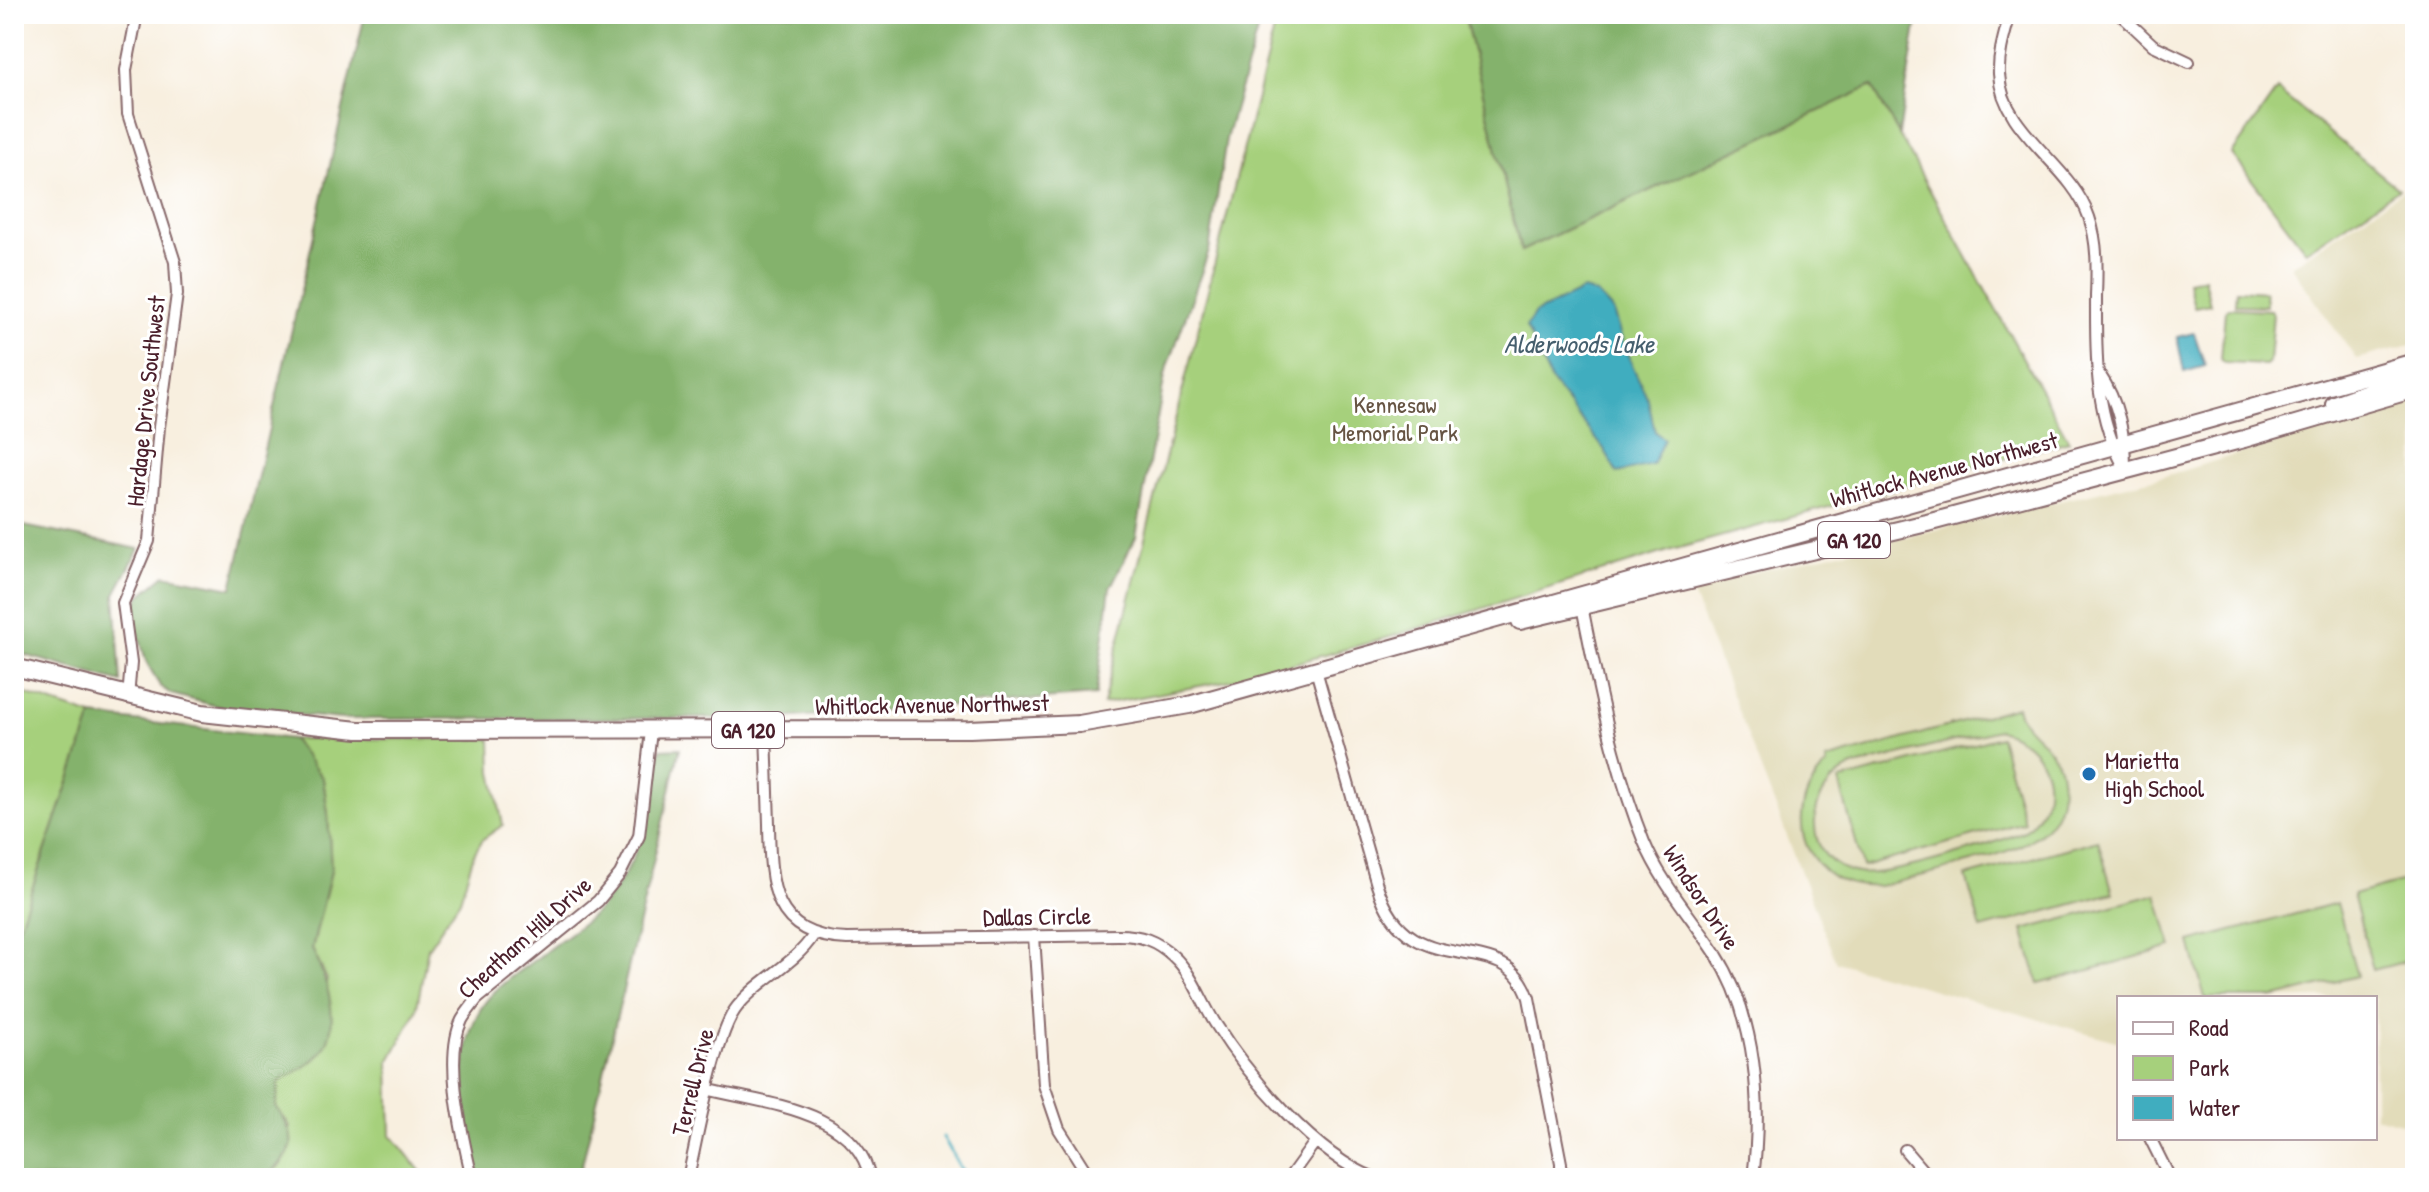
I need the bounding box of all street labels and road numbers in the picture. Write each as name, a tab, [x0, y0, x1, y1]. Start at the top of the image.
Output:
street label: Hardage Drive Southwest	[118, 293, 172, 508]
street label: Whitlock Avenue Northwest	[1827, 423, 2062, 515]
road number: GA 120	[1818, 522, 1890, 558]
street label: Whitlock Avenue Northwest	[815, 686, 1050, 722]
road number: GA 120	[712, 712, 784, 748]
street label: Windsor Drive	[1656, 838, 1748, 956]
street label: Cheatham Hill Drive	[450, 868, 598, 1006]
street label: Dallas Circle	[983, 899, 1092, 933]
street label: Terrell Drive	[663, 1024, 721, 1139]

